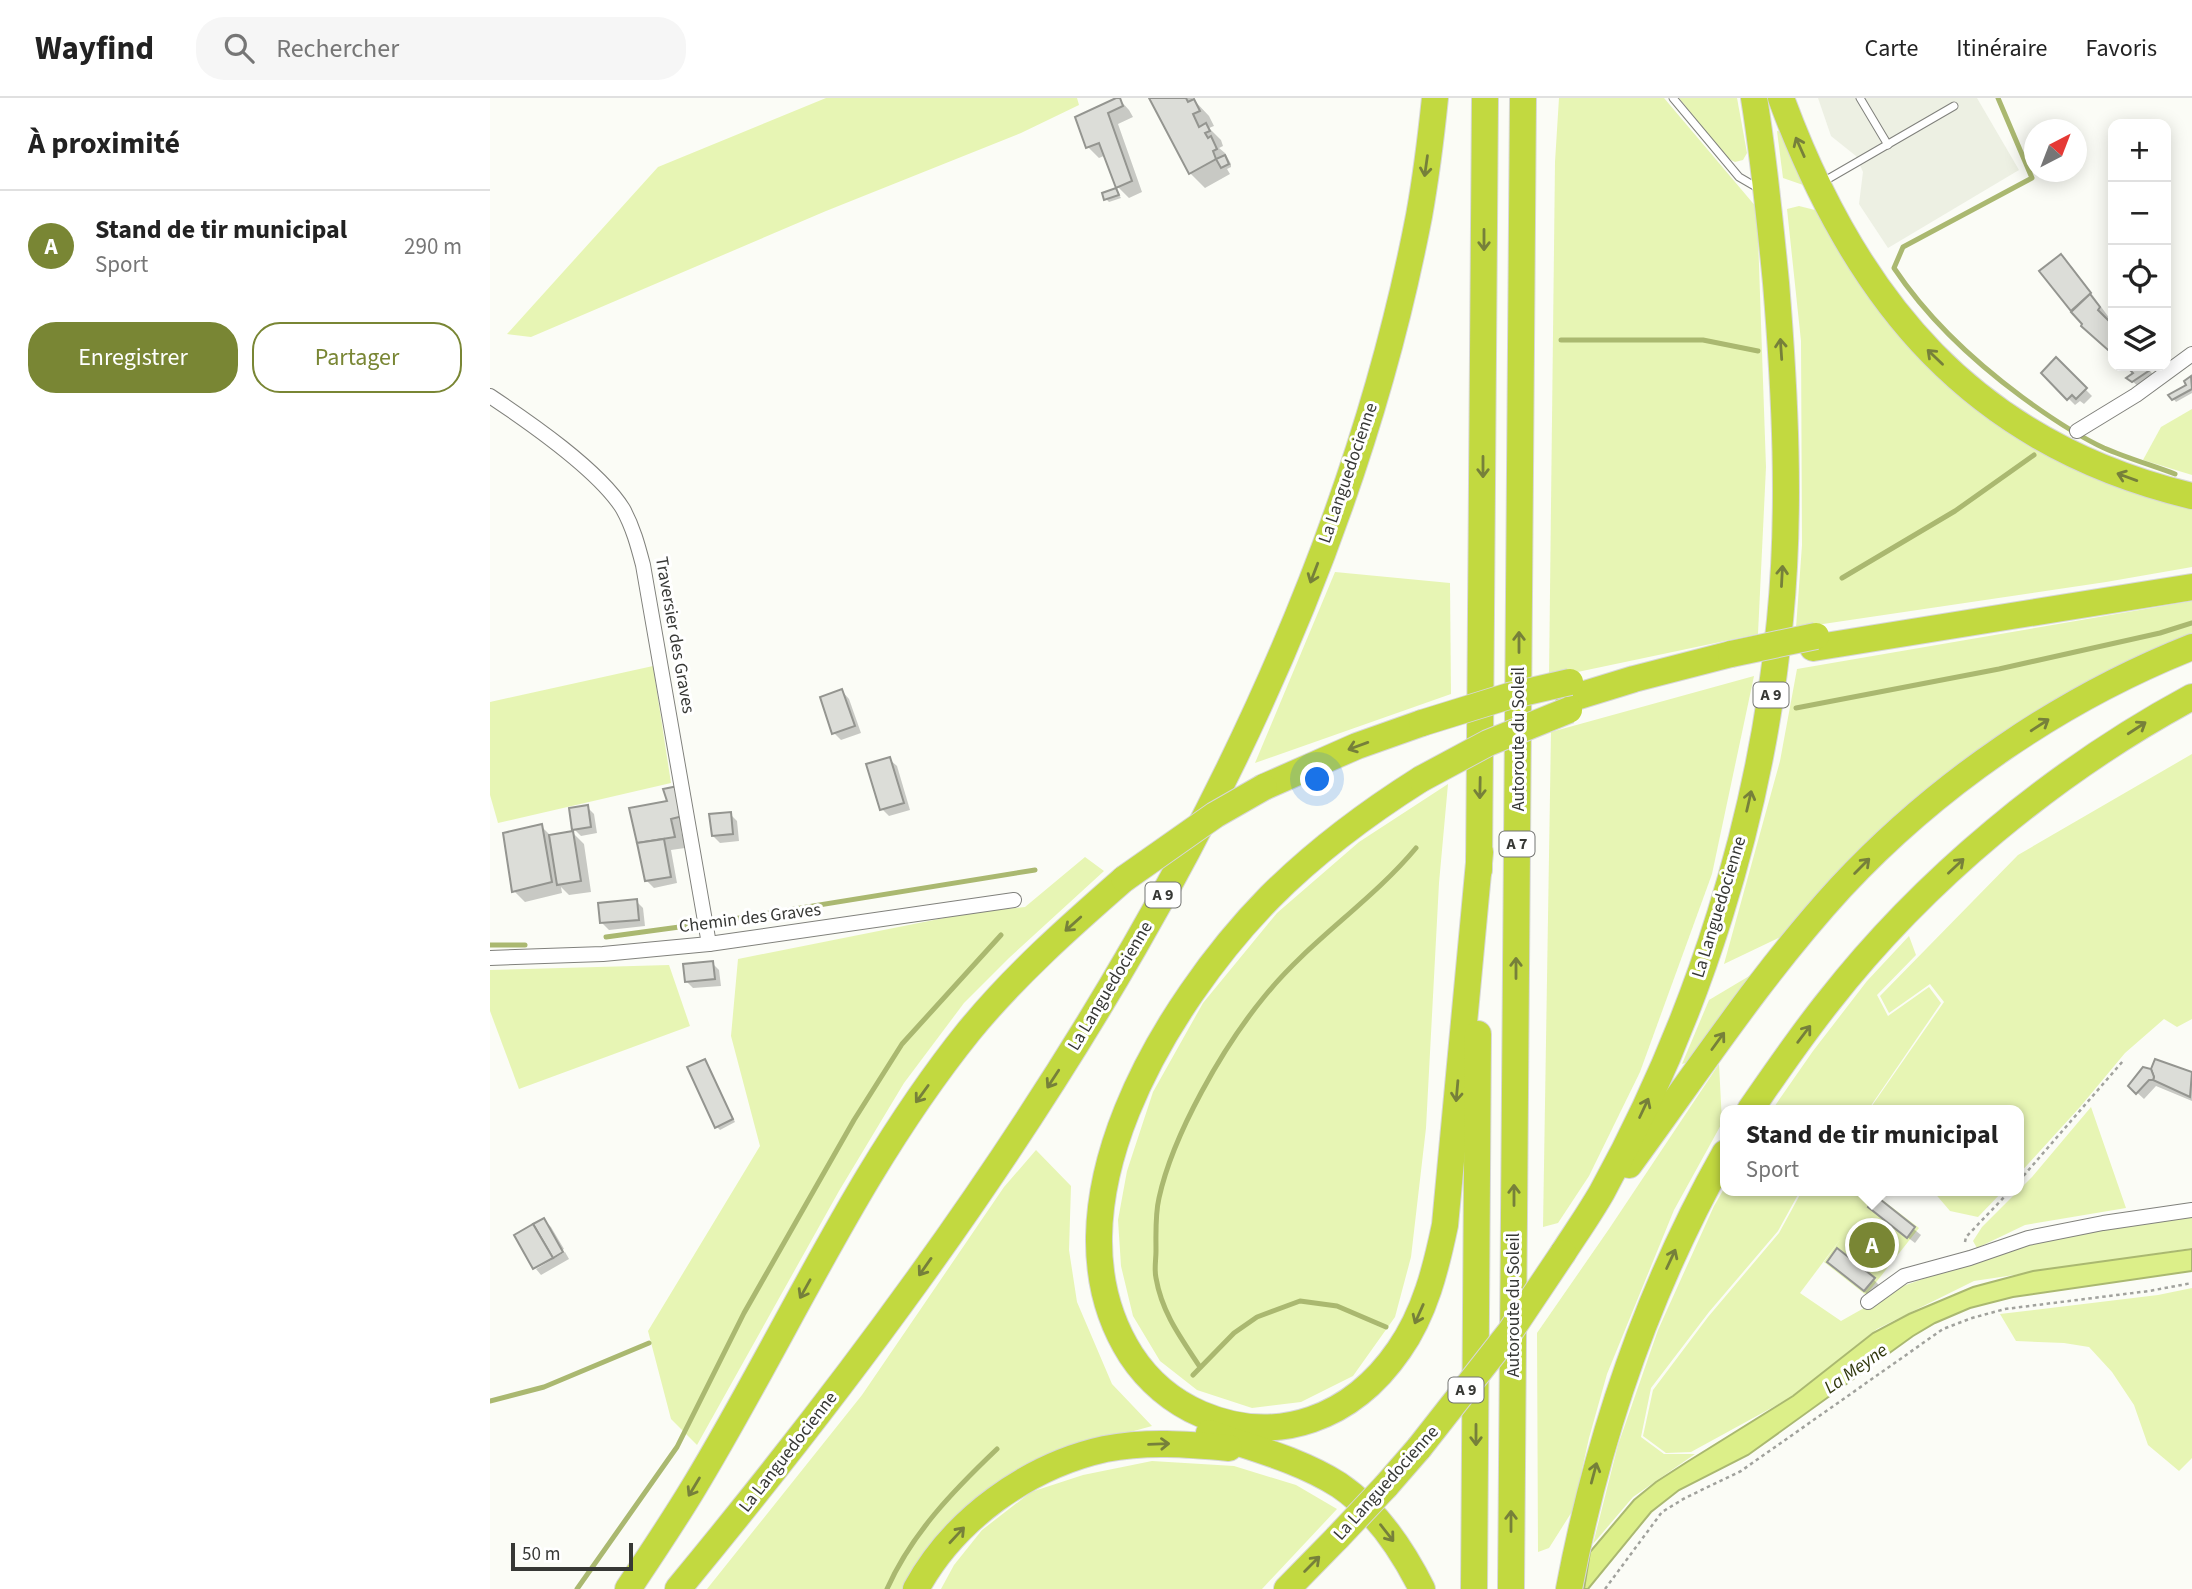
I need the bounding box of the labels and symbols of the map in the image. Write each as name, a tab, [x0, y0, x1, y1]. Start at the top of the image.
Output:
north arrow	[2024, 119, 2087, 182]
one-way arrow	[1793, 137, 1806, 158]
one-way arrow	[1419, 154, 1432, 176]
one-way arrow	[1478, 228, 1491, 251]
one-way arrow	[1774, 338, 1787, 361]
one-way arrow	[1927, 349, 1944, 366]
street label: La Languedocienne	[1312, 399, 1384, 546]
one-way arrow	[1476, 455, 1490, 478]
one-way arrow	[2116, 470, 2138, 482]
street label: Traversier des Graves	[649, 555, 701, 715]
one-way arrow	[1306, 561, 1319, 583]
one-way arrow	[1776, 565, 1789, 588]
one-way arrow	[1512, 631, 1526, 654]
street label: Autoroute du Soleil	[1506, 667, 1531, 811]
road number: A 9	[1754, 682, 1788, 708]
one-way arrow	[2030, 718, 2050, 732]
one-way arrow	[2126, 721, 2146, 735]
one-way arrow	[1348, 741, 1370, 753]
your location	[1300, 762, 1334, 796]
one-way arrow	[1473, 776, 1487, 799]
one-way arrow	[1743, 790, 1757, 813]
road number: A 7	[1500, 832, 1534, 856]
street label: La Languedocienne	[1686, 833, 1752, 981]
one-way arrow	[1854, 857, 1871, 874]
one-way arrow	[1947, 858, 1964, 875]
road number: A 9	[1146, 882, 1180, 908]
street label: Chemin des Graves	[678, 897, 822, 939]
one-way arrow	[1064, 916, 1082, 932]
street label: La Languedocienne	[1061, 917, 1159, 1055]
one-way arrow	[1509, 957, 1523, 980]
one-way arrow	[1796, 1026, 1811, 1044]
one-way arrow	[1711, 1032, 1725, 1051]
one-way arrow	[1046, 1069, 1060, 1088]
one-way arrow	[1451, 1079, 1464, 1102]
one-way arrow	[915, 1084, 929, 1103]
one-way arrow	[1637, 1098, 1651, 1119]
one-way arrow	[1507, 1184, 1521, 1207]
pin: A	[1849, 1219, 1895, 1271]
street label: Autoroute du Soleil	[1501, 1233, 1526, 1377]
one-way arrow	[1665, 1249, 1678, 1270]
one-way arrow	[918, 1257, 932, 1276]
one-way arrow	[798, 1278, 811, 1299]
one-way arrow	[1412, 1303, 1425, 1324]
water label: La Meyne	[1819, 1337, 1893, 1401]
road number: A 9	[1448, 1378, 1483, 1402]
street label: La Languedocienne	[733, 1386, 843, 1518]
street label: La Languedocienne	[1328, 1420, 1444, 1546]
one-way arrow	[1469, 1423, 1483, 1446]
one-way arrow	[1147, 1437, 1170, 1450]
one-way arrow	[1589, 1462, 1602, 1484]
one-way arrow	[686, 1477, 700, 1497]
one-way arrow	[1505, 1510, 1518, 1533]
one-way arrow	[1380, 1523, 1395, 1541]
one-way arrow	[949, 1526, 965, 1544]
scale bar	[511, 1540, 634, 1572]
one-way arrow	[1303, 1555, 1320, 1572]

